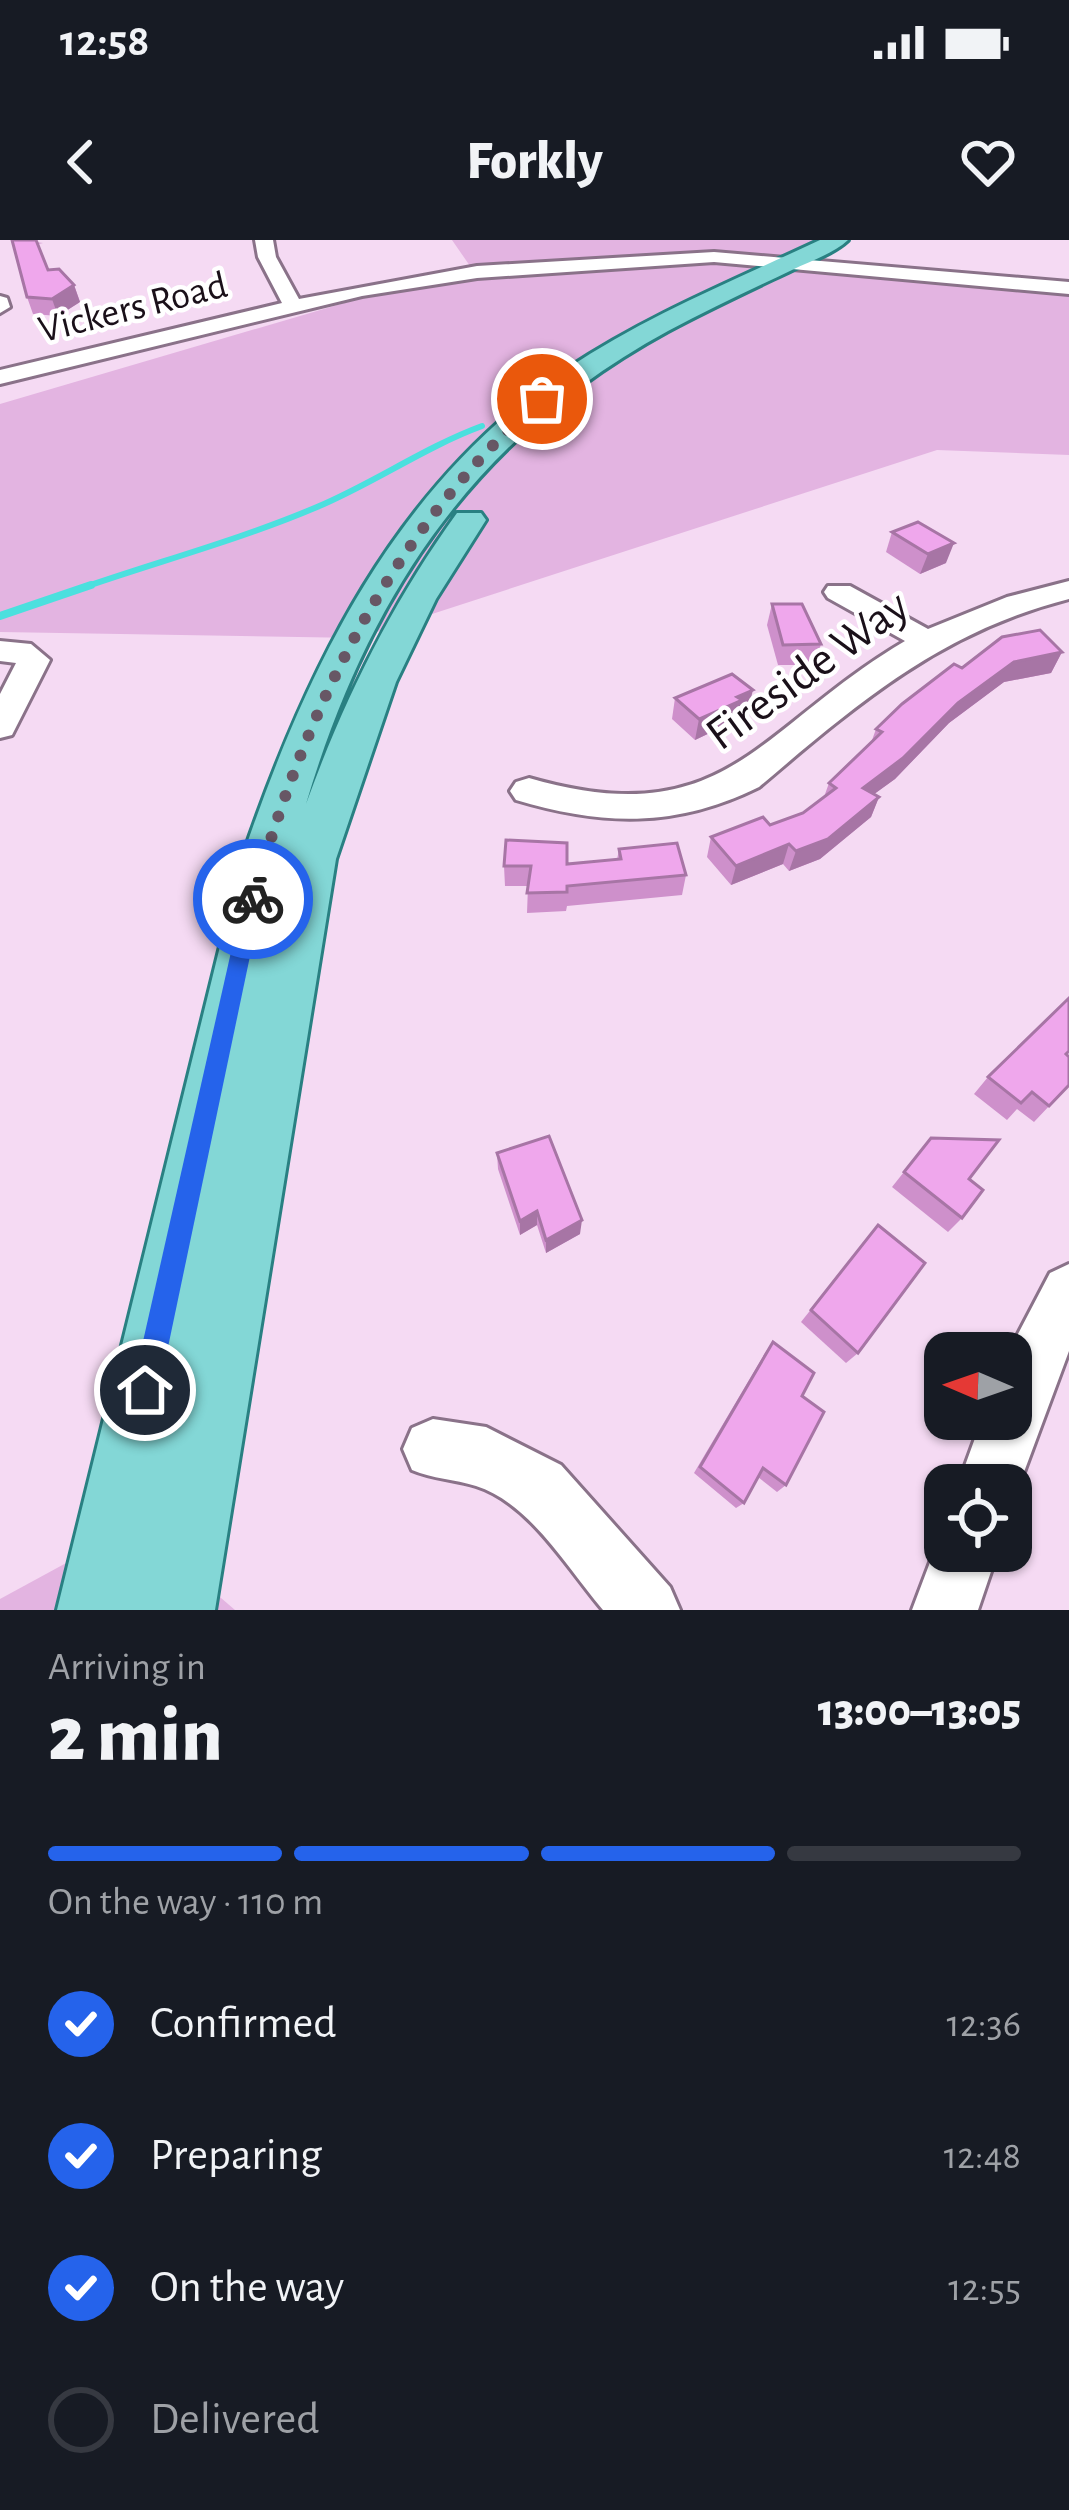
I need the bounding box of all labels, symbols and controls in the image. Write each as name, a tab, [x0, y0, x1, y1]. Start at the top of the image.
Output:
text: 12:58	[60, 19, 149, 64]
icon: back	[48, 129, 114, 195]
icon: heart	[955, 129, 1021, 195]
text: Forkly	[466, 135, 603, 189]
street label: Vickers Road	[35, 266, 231, 350]
pin	[491, 348, 593, 450]
icon: bag	[509, 366, 575, 432]
street label: Fireside Way	[698, 582, 918, 760]
courier	[193, 839, 313, 959]
icon: bike	[220, 866, 286, 932]
north arrow	[924, 1332, 1032, 1440]
map controls	[924, 1332, 1032, 1572]
pin	[94, 1339, 196, 1441]
icon: home	[112, 1357, 178, 1423]
button: locate	[924, 1464, 1032, 1572]
text: Arriving in	[48, 1648, 206, 1687]
text: 13:00–13:05	[818, 1689, 1021, 1734]
text: 2 min	[48, 1697, 223, 1775]
text: On the way · 110 m	[48, 1883, 323, 1922]
icon: check	[48, 1991, 114, 2057]
text: Confirmed	[150, 2001, 336, 2046]
text: 12:36	[947, 2005, 1021, 2044]
icon: check	[48, 2123, 114, 2189]
text: Preparing	[150, 2133, 322, 2178]
text: 12:48	[944, 2137, 1021, 2176]
icon: check	[48, 2255, 114, 2321]
text: On the way	[150, 2265, 344, 2310]
text: 12:55	[948, 2269, 1021, 2308]
text: Delivered	[150, 2397, 319, 2442]

